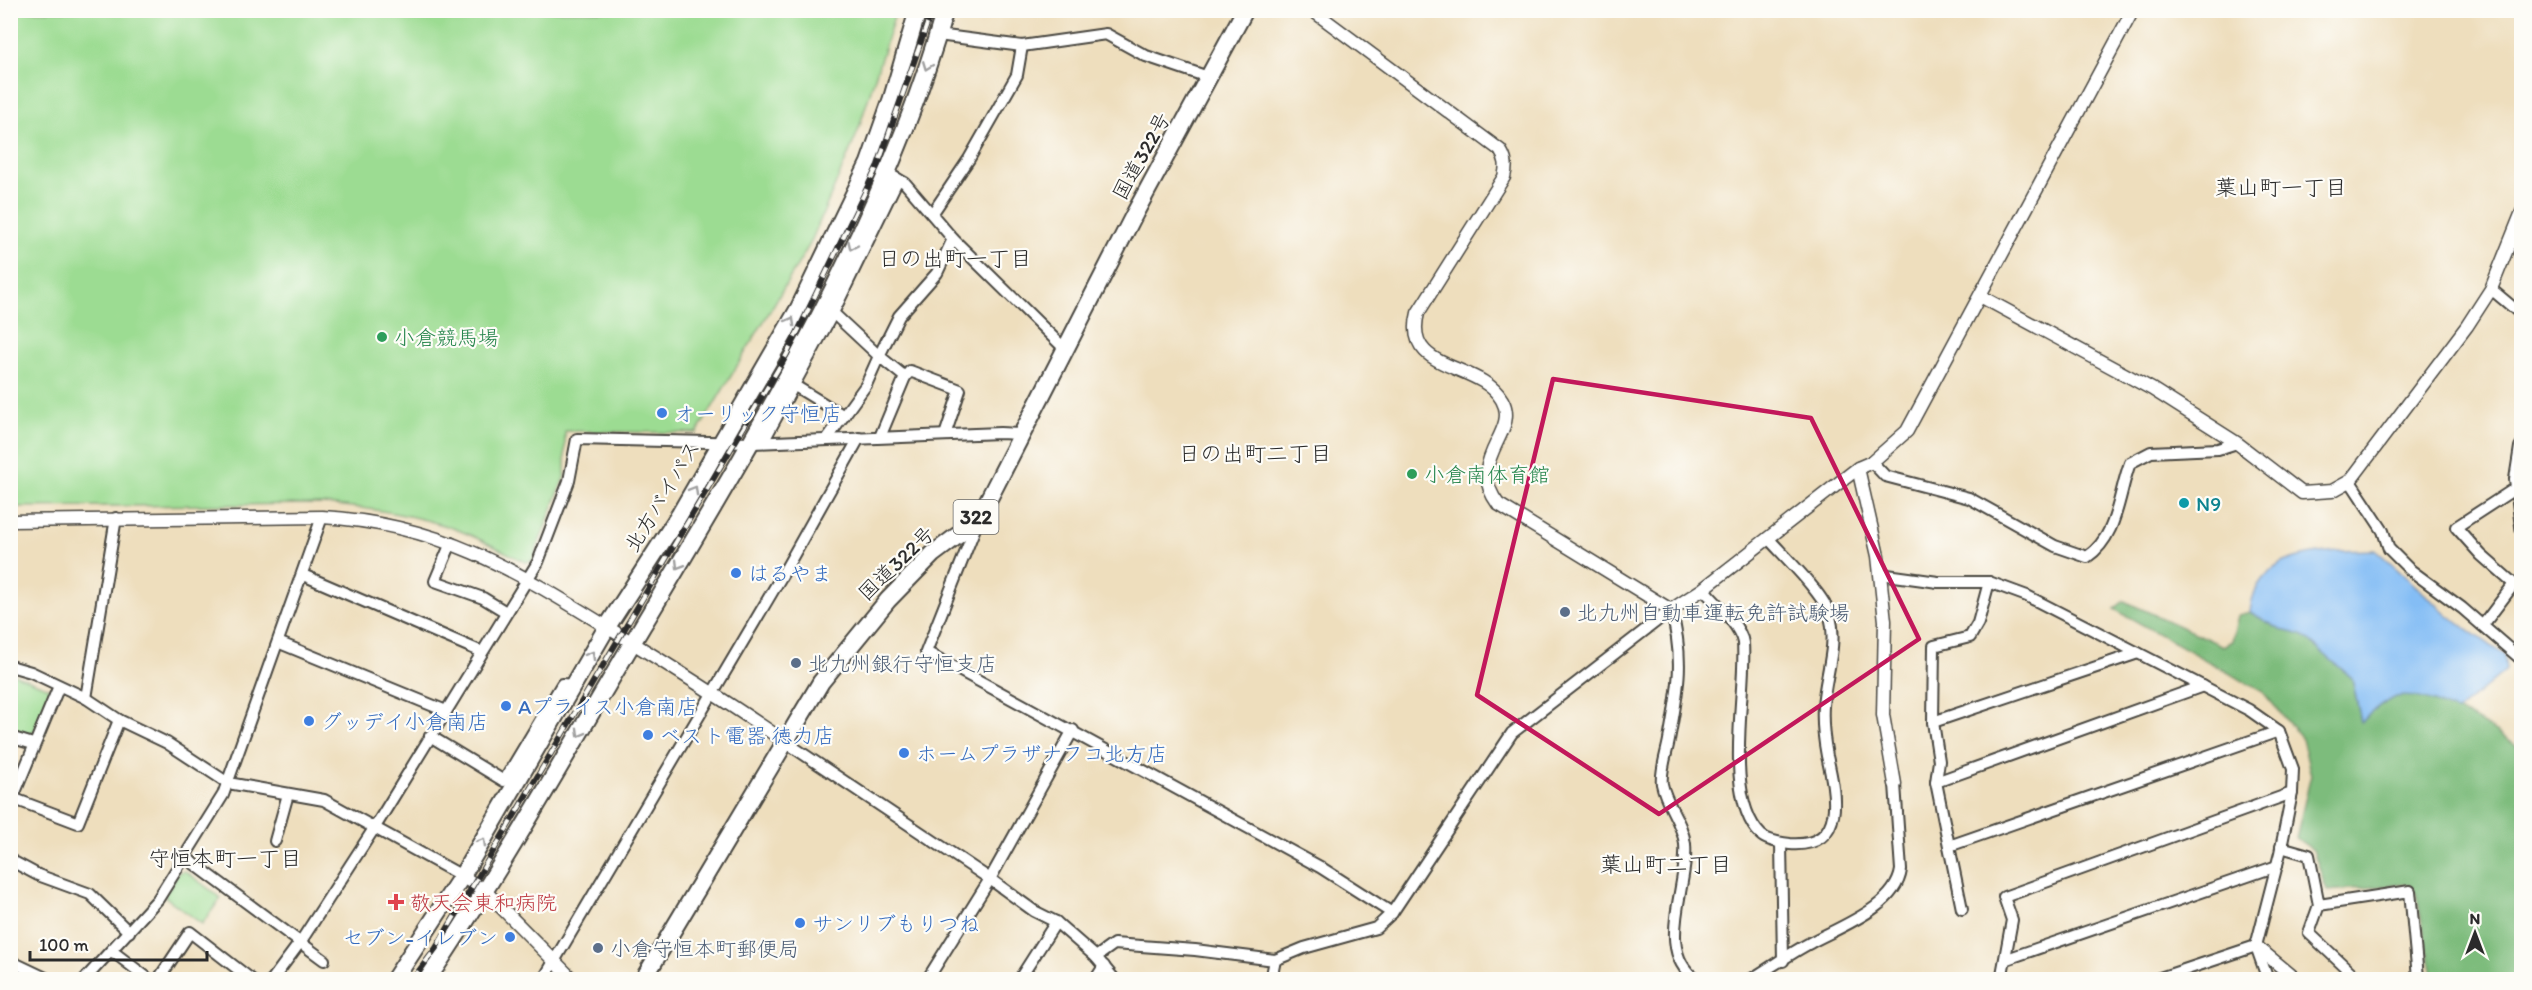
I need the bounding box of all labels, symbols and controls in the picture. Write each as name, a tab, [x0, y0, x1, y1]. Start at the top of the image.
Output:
one-way arrow	[921, 60, 934, 71]
street label: 国道322号	[1107, 108, 1175, 204]
district label: 葉山町一丁目	[2215, 174, 2347, 201]
one-way arrow	[848, 239, 860, 250]
district label: 日の出町一丁目	[878, 245, 1032, 272]
one-way arrow	[784, 316, 795, 327]
place label: 小倉競馬場	[394, 325, 499, 350]
marker: 小倉競馬場	[375, 330, 389, 344]
place label: オーリック守恒店	[674, 401, 842, 426]
marker: オーリック守恒店	[655, 406, 669, 420]
street label: 北方バイパス	[619, 436, 705, 556]
district label: 日の出町二丁目	[1178, 440, 1332, 467]
place label: 小倉南体育館	[1424, 462, 1550, 487]
marker: 小倉南体育館	[1405, 467, 1419, 481]
one-way arrow	[687, 486, 698, 496]
place label: N9	[2196, 491, 2221, 516]
marker: N9	[2177, 496, 2191, 510]
road number: 322	[954, 500, 998, 534]
street label: 国道322号	[853, 520, 939, 606]
one-way arrow	[675, 559, 686, 569]
place label: はるやま	[748, 561, 832, 586]
marker: はるやま	[729, 566, 743, 580]
place label: 北九州自動車運転免許試験場	[1577, 600, 1850, 625]
marker: 北九州自動車運転免許試験場	[1558, 605, 1572, 619]
one-way arrow	[583, 651, 595, 661]
place label: 北九州銀行守恒支店	[808, 651, 997, 676]
marker: 北九州銀行守恒支店	[789, 656, 803, 670]
place label: Aプライス小倉南店	[518, 694, 698, 719]
marker: Aプライス小倉南店	[499, 699, 513, 713]
place label: グッデイ小倉南店	[321, 709, 488, 734]
marker: グッデイ小倉南店	[302, 714, 316, 728]
place label: ベスト電器 徳力店	[660, 723, 834, 748]
one-way arrow	[575, 726, 587, 737]
marker: ベスト電器 徳力店	[641, 728, 655, 742]
place label: ホームプラザナフコ北方店	[916, 741, 1167, 766]
marker: ホームプラザナフコ北方店	[897, 746, 911, 760]
one-way arrow	[475, 838, 486, 848]
district label: 守恒本町一丁目	[148, 845, 302, 872]
district label: 葉山町二丁目	[1600, 851, 1732, 878]
place label: 敬天会東和病院	[410, 890, 557, 915]
marker: 敬天会東和病院	[387, 893, 405, 911]
north arrow	[2445, 903, 2505, 963]
text: N	[2470, 909, 2480, 928]
place label: サンリブもりつね	[812, 911, 980, 936]
marker: サンリブもりつね	[793, 916, 807, 930]
scale bar	[30, 924, 207, 962]
place label: セブン-イレブン	[343, 925, 498, 950]
marker: セブン-イレブン	[503, 930, 517, 944]
text: 100 m	[39, 934, 89, 956]
place label: 小倉守恒本町郵便局	[610, 936, 799, 961]
marker: 小倉守恒本町郵便局	[591, 941, 605, 955]

